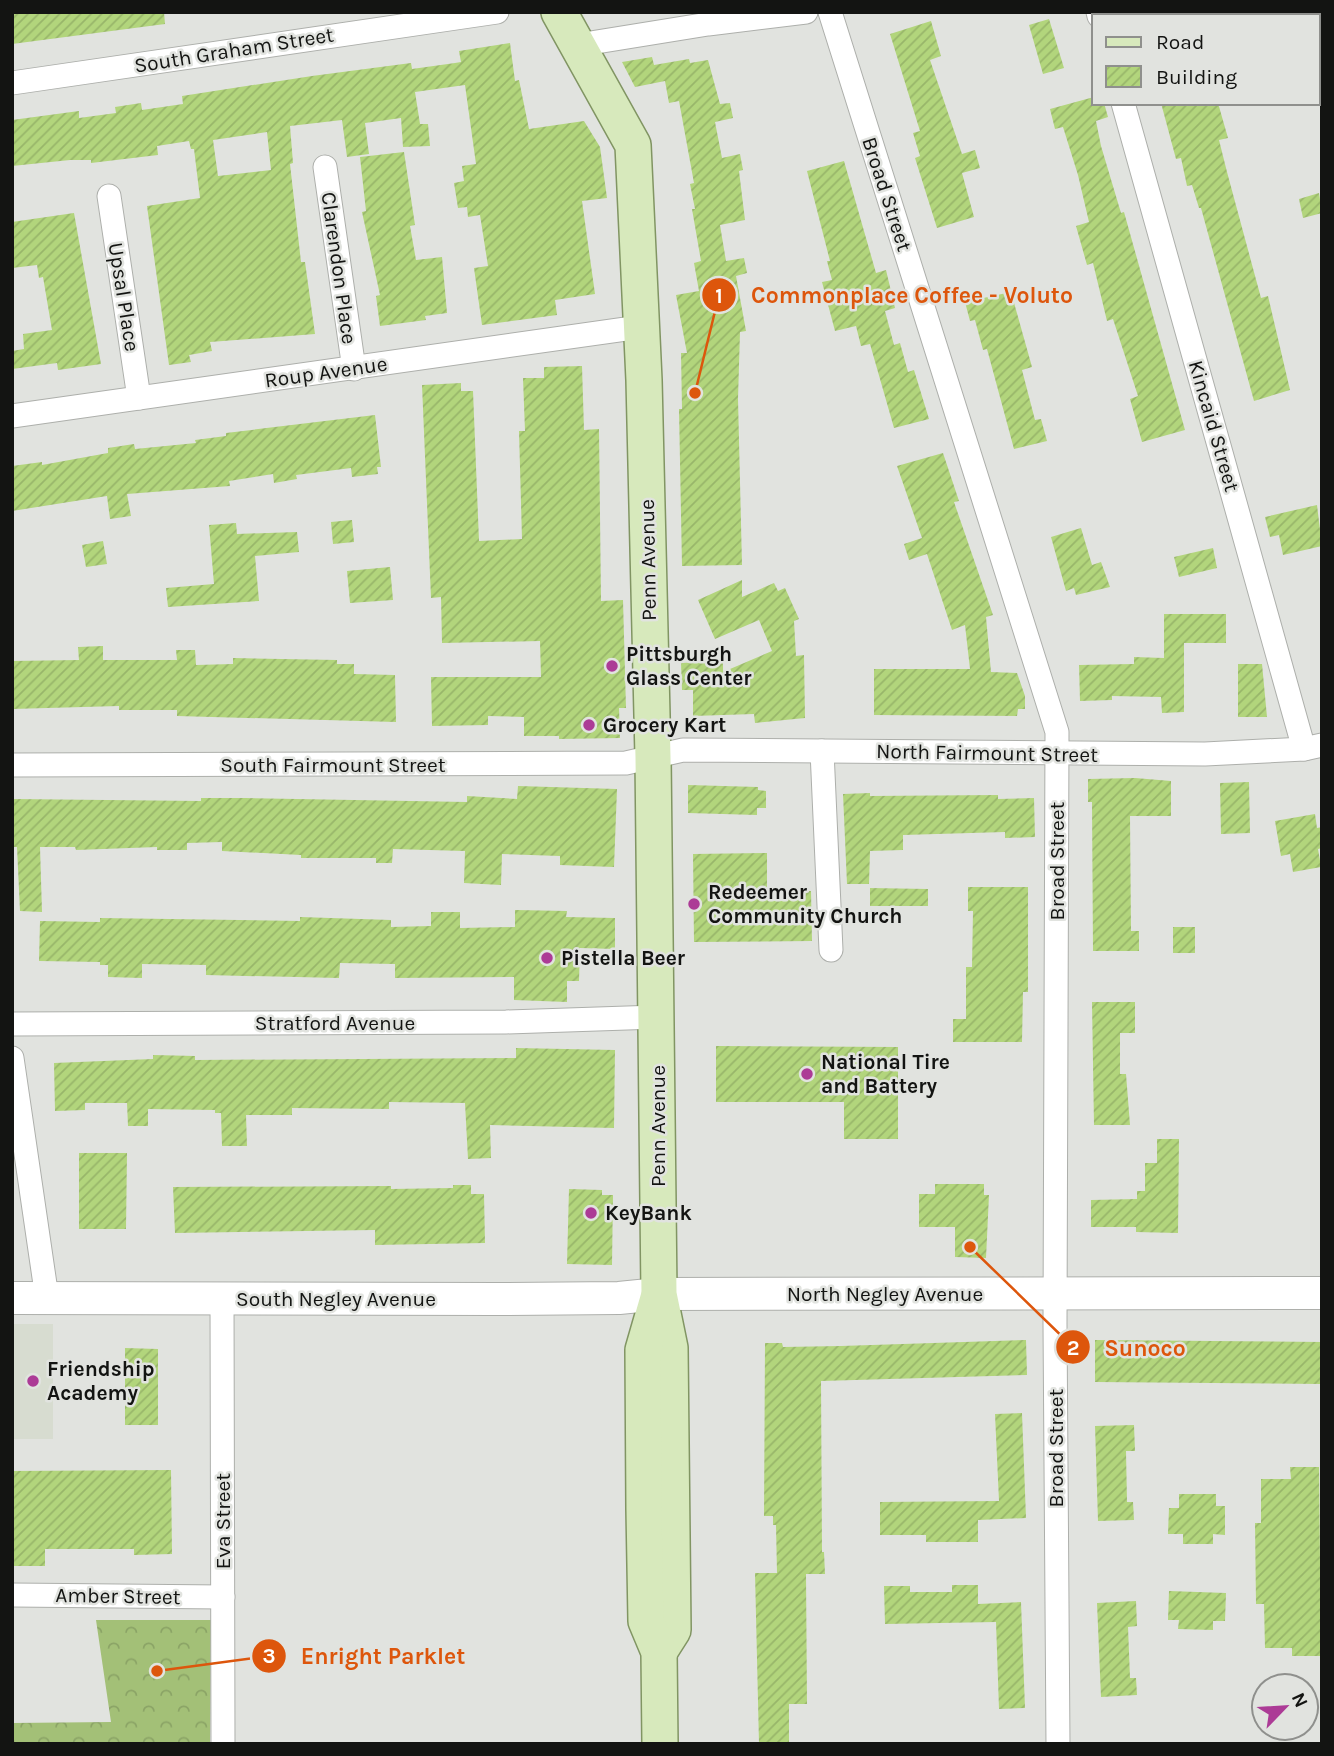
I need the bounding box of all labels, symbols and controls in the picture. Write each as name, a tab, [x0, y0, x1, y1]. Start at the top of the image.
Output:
legend	[1092, 14, 1320, 105]
street label: South Graham Street	[133, 22, 336, 78]
text: Road	[1156, 30, 1204, 54]
text: Building	[1156, 65, 1237, 89]
street label: Broad Street	[857, 134, 917, 254]
street label: Clarendon Place	[316, 190, 362, 346]
street label: Upsal Place	[104, 241, 144, 353]
callout: Commonplace Coffee - Voluto	[702, 273, 1086, 317]
text: Commonplace Coffee - Voluto	[751, 282, 1073, 309]
text: 1	[715, 284, 723, 308]
street label: Roup Avenue	[263, 352, 389, 392]
street label: Kincaid Street	[1184, 358, 1244, 494]
street label: Penn Avenue	[635, 499, 661, 621]
place label: Pittsburgh Glass Center	[626, 642, 752, 690]
marker: Pittsburgh Glass Center	[604, 658, 620, 674]
place label: Grocery Kart	[603, 713, 726, 737]
marker: Grocery Kart	[581, 717, 597, 733]
street label: North Fairmount Street	[876, 739, 1098, 767]
street label: South Fairmount Street	[220, 753, 446, 777]
street label: Broad Street	[1045, 802, 1069, 920]
place label: Redeemer Community Church	[708, 880, 902, 928]
marker: Redeemer Community Church	[686, 896, 702, 912]
place label: Pistella Beer	[561, 946, 686, 970]
marker: Pistella Beer	[539, 950, 555, 966]
street label: Stratford Avenue	[255, 1011, 415, 1035]
place label: National Tire and Battery	[821, 1050, 950, 1098]
street label: Penn Avenue	[646, 1065, 670, 1187]
marker: National Tire and Battery	[799, 1066, 815, 1082]
place label: KeyBank	[605, 1201, 692, 1225]
marker: KeyBank	[583, 1205, 599, 1221]
street label: North Negley Avenue	[787, 1282, 983, 1306]
street label: South Negley Avenue	[236, 1287, 436, 1311]
callout: Sunoco	[1055, 1325, 1200, 1369]
text: Sunoco	[1104, 1335, 1186, 1362]
text: 2	[1067, 1336, 1079, 1360]
place label: Friendship Academy	[47, 1357, 155, 1405]
marker: Friendship Academy	[25, 1373, 41, 1389]
street label: Broad Street	[1044, 1389, 1068, 1507]
street label: Eva Street	[211, 1473, 235, 1569]
street label: Amber Street	[55, 1583, 181, 1609]
callout: Enright Parklet	[251, 1634, 479, 1678]
text: Enright Parklet	[301, 1643, 465, 1670]
text: 3	[262, 1644, 276, 1668]
north arrow	[1250, 1672, 1320, 1742]
text: N	[1287, 1689, 1312, 1711]

